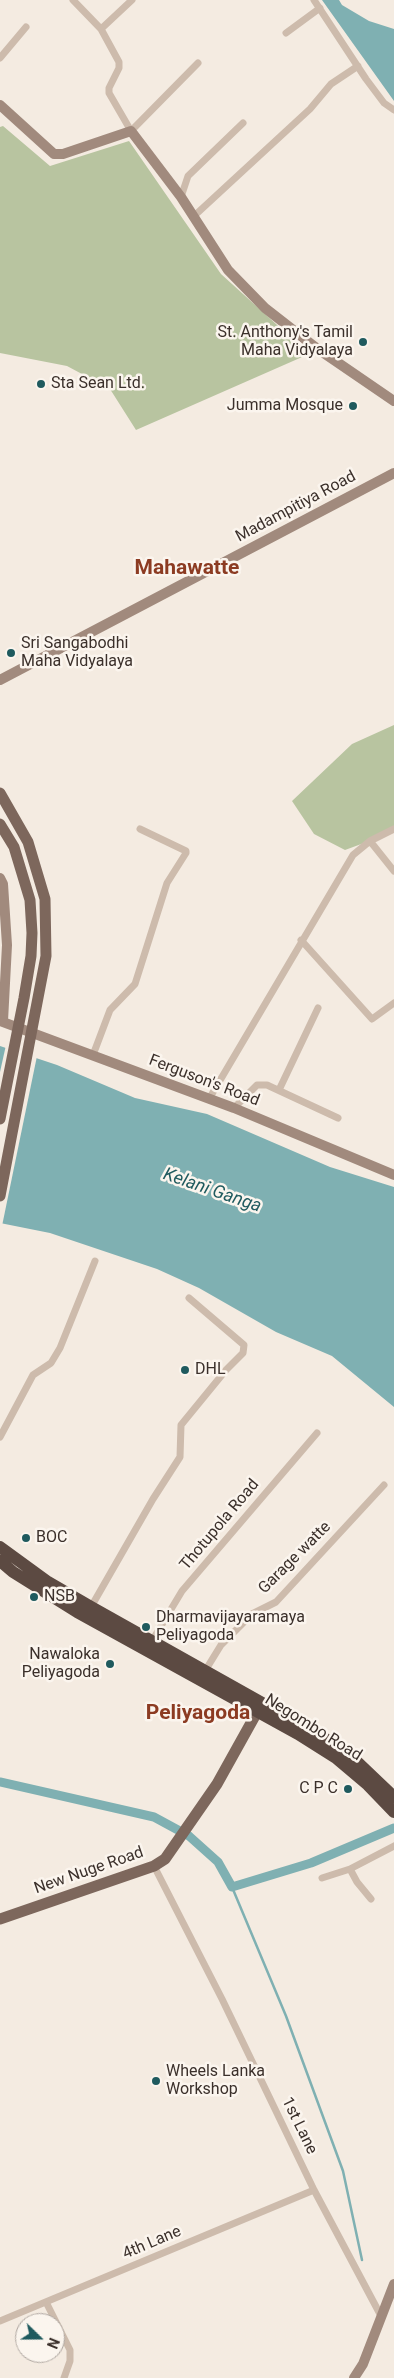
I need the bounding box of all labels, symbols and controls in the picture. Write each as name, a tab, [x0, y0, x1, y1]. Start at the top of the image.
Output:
place label: St. Anthony's Tamil Maha Vidyalaya	[218, 323, 353, 361]
marker: St. Anthony's Tamil Maha Vidyalaya	[357, 336, 369, 348]
place label: Sta Sean Ltd.	[51, 374, 145, 394]
marker: Sta Sean Ltd.	[35, 378, 47, 390]
place label: Jumma Mosque	[227, 396, 343, 416]
marker: Jumma Mosque	[347, 400, 359, 412]
street label: Madampitiya Road	[233, 467, 359, 547]
district label: Mahawatte	[135, 556, 239, 582]
place label: Sri Sangabodhi Maha Vidyalaya	[21, 634, 133, 672]
marker: Sri Sangabodhi Maha Vidyalaya	[5, 647, 17, 659]
street label: Ferguson's Road	[146, 1051, 262, 1111]
water label: Kelani Ganga	[160, 1164, 264, 1218]
place label: DHL	[195, 1360, 226, 1380]
marker: DHL	[179, 1364, 191, 1376]
street label: Thotupola Road	[176, 1476, 264, 1574]
street label: Garage watte	[255, 1518, 335, 1598]
place label: BOC	[36, 1528, 67, 1548]
marker: BOC	[20, 1532, 32, 1544]
place label: NSB	[44, 1587, 75, 1607]
marker: NSB	[28, 1591, 40, 1603]
place label: Dharmavijayaramaya Peliyagoda	[156, 1608, 305, 1646]
marker: Dharmavijayaramaya Peliyagoda	[140, 1621, 152, 1633]
place label: Nawaloka Peliyagoda	[22, 1645, 100, 1683]
marker: Nawaloka Peliyagoda	[104, 1658, 116, 1670]
street label: Negombo Road	[261, 1690, 365, 1766]
district label: Peliyagoda	[146, 1701, 250, 1727]
place label: C P C	[299, 1779, 338, 1799]
marker: C P C	[342, 1783, 354, 1795]
street label: New Nuge Road	[32, 1843, 146, 1899]
place label: Wheels Lanka Workshop	[166, 2062, 265, 2100]
marker: Wheels Lanka Workshop	[150, 2075, 162, 2087]
street label: 1st Lane	[277, 2094, 321, 2158]
street label: 4th Lane	[120, 2222, 184, 2264]
north arrow	[15, 2313, 65, 2363]
text: N	[44, 2336, 62, 2351]

